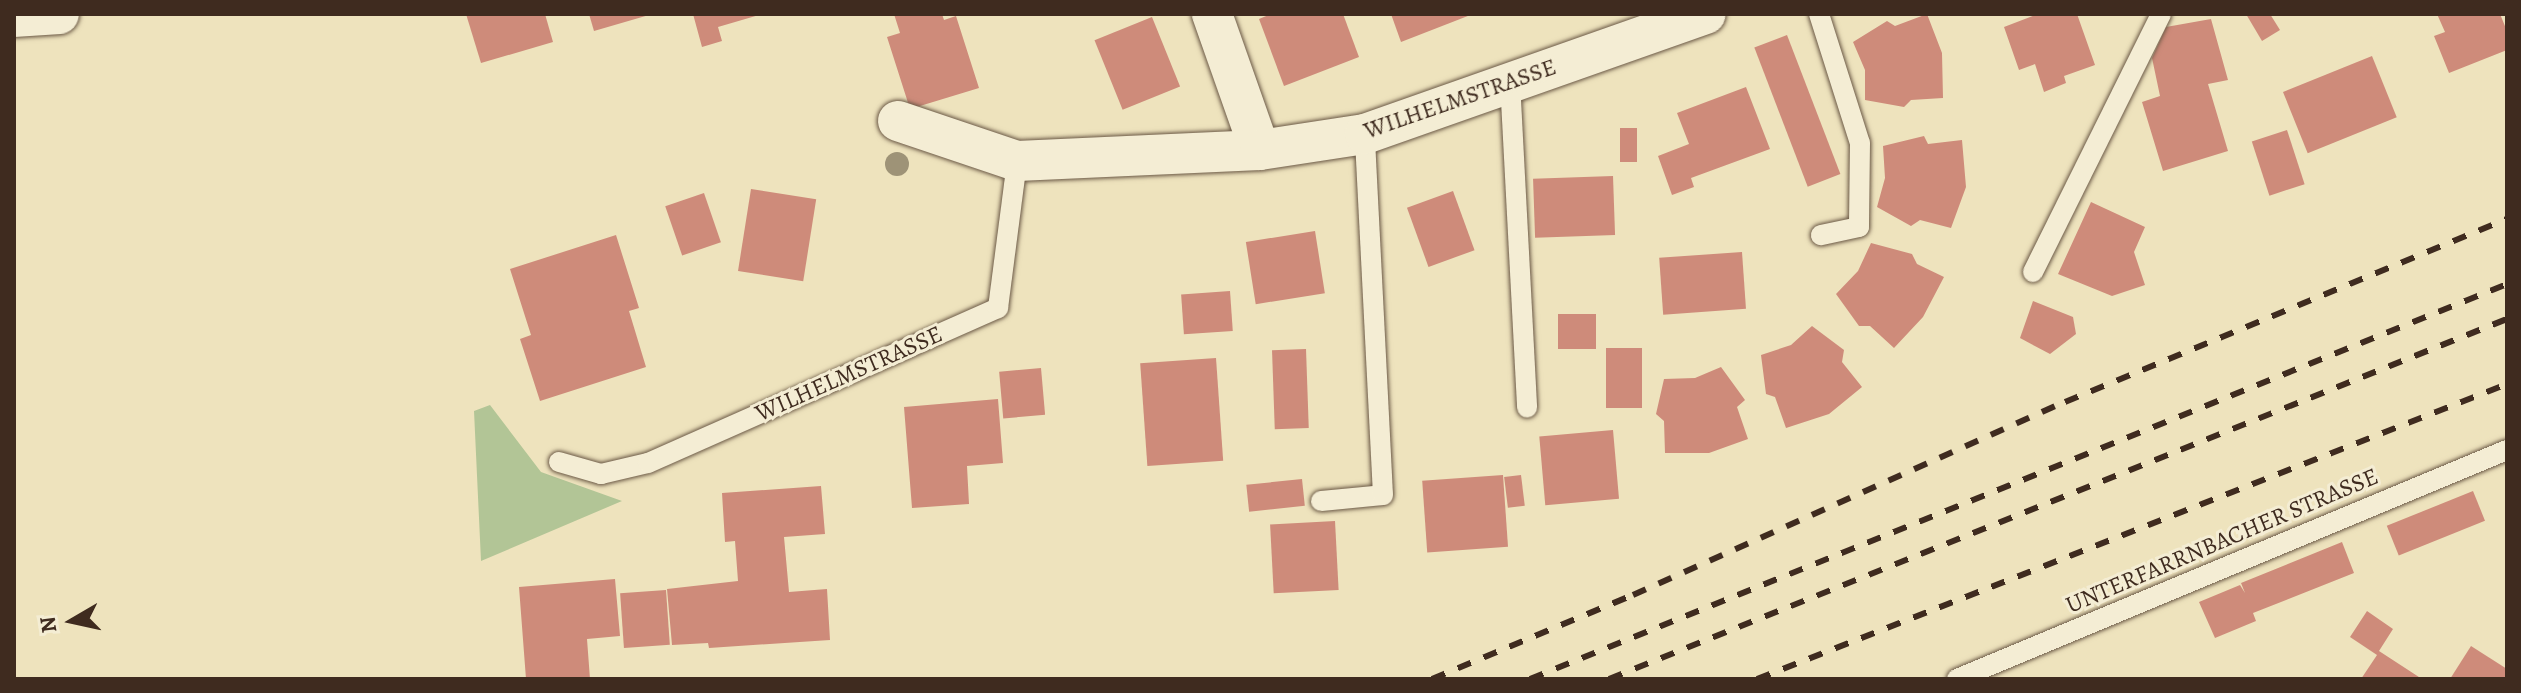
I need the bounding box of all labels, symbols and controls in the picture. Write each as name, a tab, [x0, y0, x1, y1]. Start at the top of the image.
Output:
street label: WILHELMSTRASSE	[1360, 53, 1560, 145]
street label: WILHELMSTRASSE	[751, 320, 947, 428]
street label: UNTERFARRNBACHER STRASSE	[2061, 462, 2383, 620]
north arrow	[32, 581, 112, 661]
text: N	[32, 614, 64, 635]

